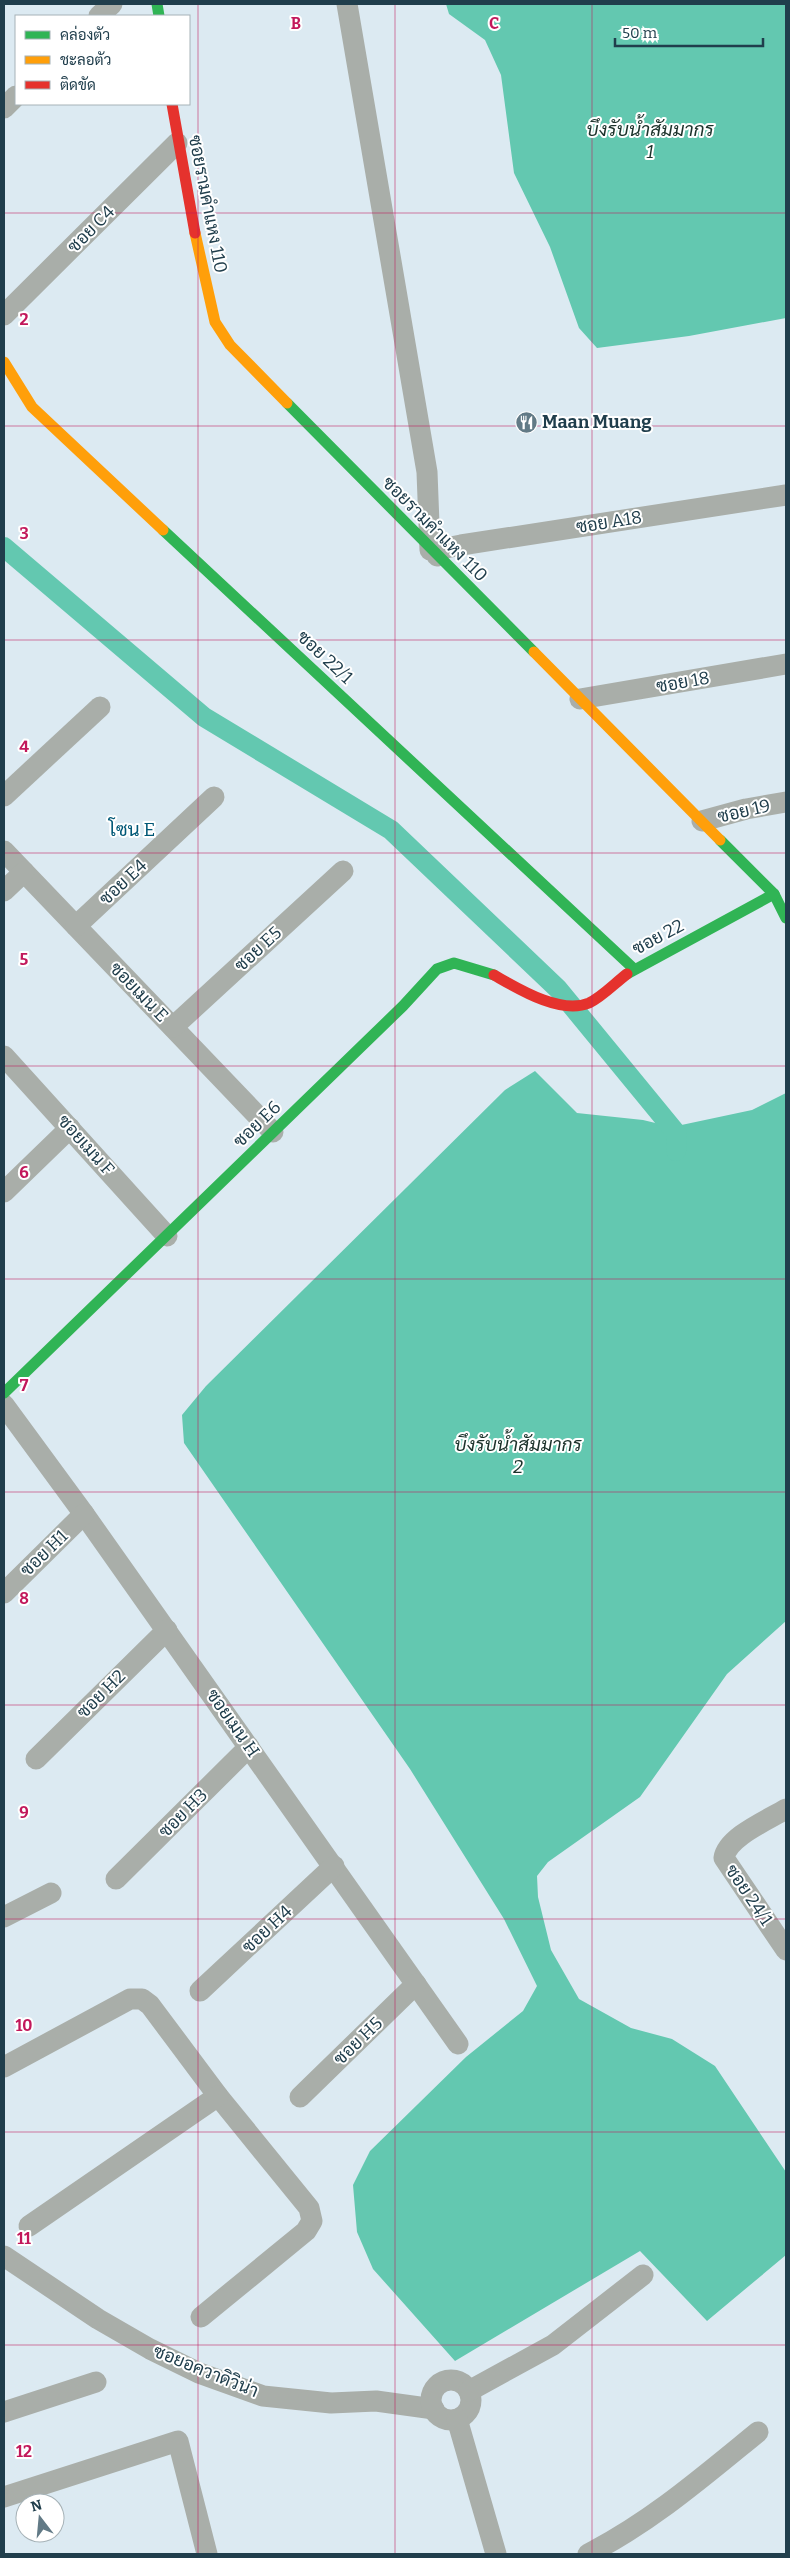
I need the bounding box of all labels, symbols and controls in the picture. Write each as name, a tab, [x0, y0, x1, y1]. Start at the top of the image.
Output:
text: B	[291, 14, 301, 33]
text: C	[489, 14, 499, 33]
legend	[15, 15, 190, 105]
scale bar	[615, 15, 762, 47]
text: 50 m	[622, 24, 658, 42]
text: คล่องตัว	[60, 25, 110, 44]
text: ชะลอตัว	[60, 51, 111, 69]
text: ติดขัด	[60, 76, 96, 94]
water label: บึงรับน้ำสัมมากร 1	[586, 114, 714, 163]
street label: ซอยรามคำแหง 110	[184, 133, 232, 275]
street label: ซอย C4	[63, 200, 120, 257]
text: 2	[19, 310, 29, 329]
restaurant icon: Maan Muang	[514, 410, 538, 434]
place label: Maan Muang	[542, 411, 652, 433]
street label: ซอยรามคำแหง 110	[378, 472, 492, 586]
street label: ซอย A18	[574, 506, 644, 538]
text: 3	[19, 524, 29, 543]
street label: ซอย 22/1	[293, 626, 358, 689]
street label: ซอย 18	[655, 667, 711, 697]
text: 4	[19, 737, 29, 756]
street label: ซอย 19	[716, 794, 772, 828]
district label: โซน E	[108, 817, 155, 841]
street label: ซอย E4	[95, 854, 152, 910]
street label: ซอย 22	[628, 914, 688, 960]
street label: ซอย E5	[230, 922, 286, 976]
text: 5	[20, 950, 29, 969]
street label: ซอยเมน E	[105, 957, 173, 1027]
street label: ซอย E6	[229, 1096, 285, 1152]
street label: ซอยเมน F	[53, 1110, 119, 1180]
text: 6	[19, 1163, 29, 1182]
text: 7	[20, 1376, 29, 1395]
water label: บึงรับน้ำสัมมากร 2	[454, 1429, 582, 1478]
street label: ซอย H1	[16, 1525, 73, 1581]
text: 8	[19, 1589, 29, 1608]
street label: ซอย H2	[72, 1665, 130, 1723]
street label: ซอยเมน H	[202, 1685, 264, 1761]
street label: ซอย H3	[154, 1784, 212, 1842]
text: 9	[19, 1803, 29, 1822]
street label: ซอย 24/1	[721, 1860, 778, 1930]
street label: ซอย H4	[237, 1900, 297, 1958]
street label: ซอย H5	[329, 2012, 387, 2070]
text: 10	[15, 2016, 33, 2035]
text: 11	[17, 2229, 31, 2248]
street label: ซอยอควาดิวิน่า	[150, 2339, 262, 2402]
text: 12	[16, 2442, 32, 2461]
north arrow	[15, 2493, 65, 2543]
text: N	[29, 2496, 44, 2516]

